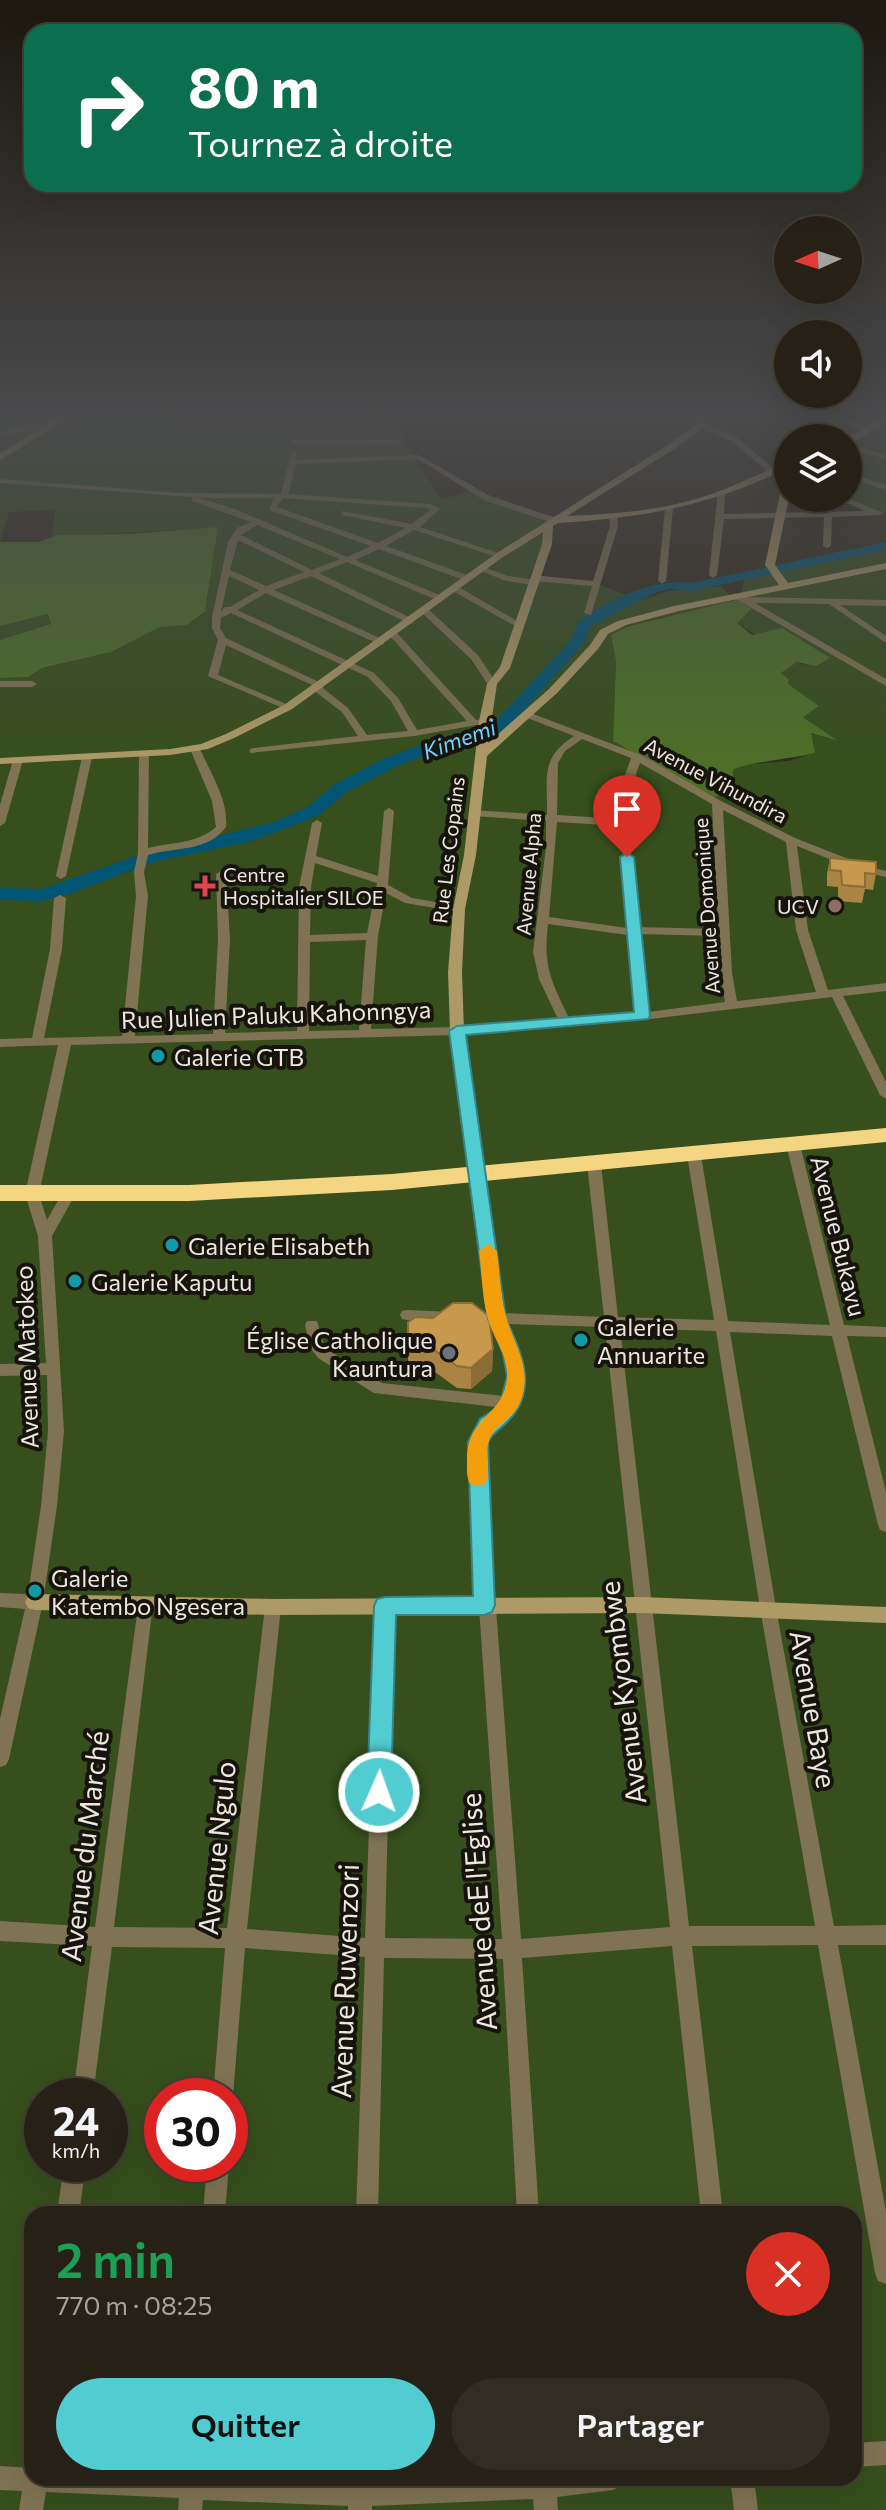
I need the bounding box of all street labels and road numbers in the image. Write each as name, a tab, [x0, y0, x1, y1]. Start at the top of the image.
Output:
street label: Avenue Vihundira	[640, 732, 792, 828]
street label: Rue Les Copains	[427, 775, 469, 925]
street label: Avenue Alpha	[511, 812, 545, 936]
street label: Avenue Domonique	[688, 817, 724, 995]
street label: Rue Julien Paluku Kahonngya	[120, 994, 432, 1034]
street label: Avenue Bukavu	[805, 1153, 873, 1319]
street label: Avenue Matokeo	[8, 1265, 44, 1449]
street label: Avenue Kyombwe	[591, 1579, 653, 1807]
street label: Avenue Baye	[783, 1627, 845, 1791]
street label: Avenue du Marché	[53, 1729, 115, 1963]
street label: Avenue Ngulo	[190, 1759, 242, 1937]
street label: Avenue deE l'Eglise	[453, 1792, 503, 2032]
street label: Avenue Ruwenzori	[323, 1863, 365, 2099]

